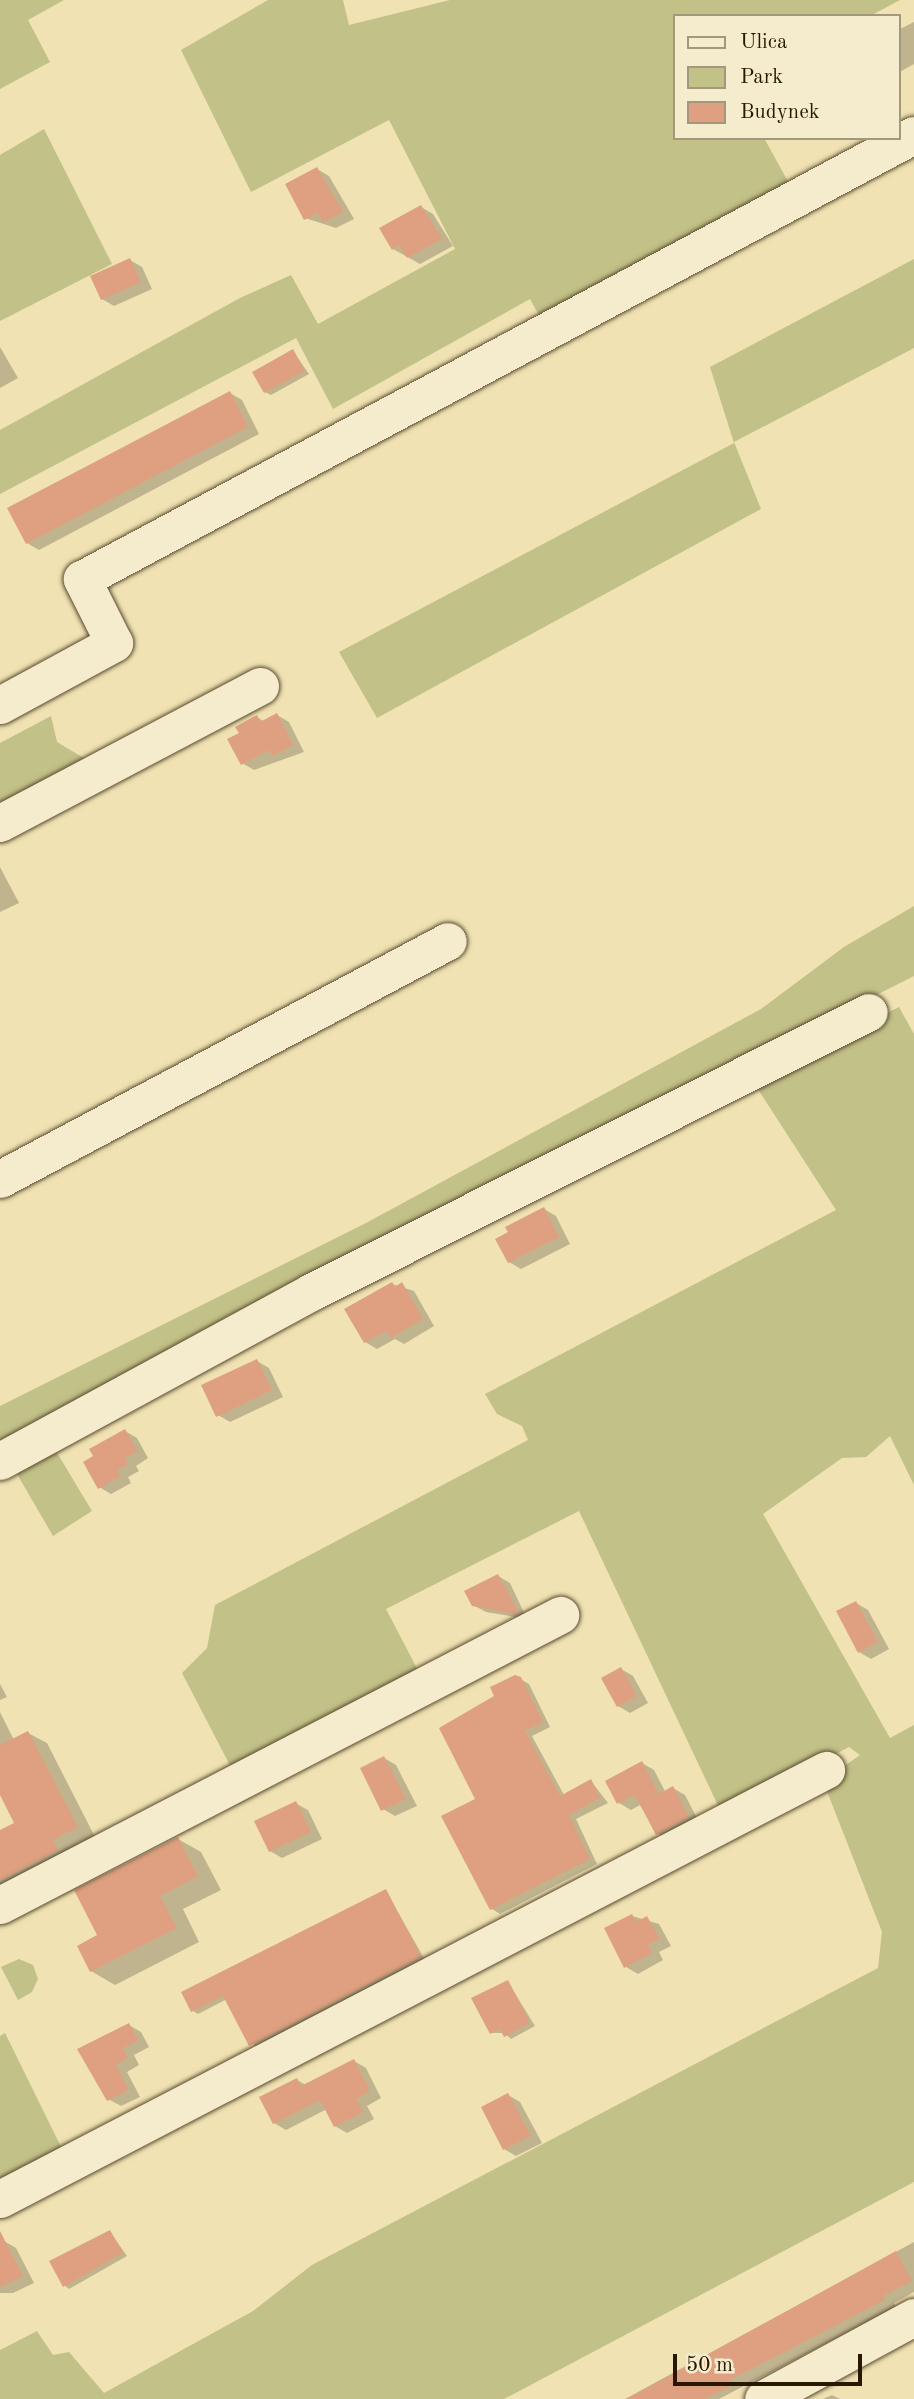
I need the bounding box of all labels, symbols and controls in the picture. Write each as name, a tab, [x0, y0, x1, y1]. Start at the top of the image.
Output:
legend	[673, 14, 900, 140]
text: Ulica	[740, 32, 787, 53]
text: Park	[740, 67, 783, 88]
text: Budynek	[740, 102, 820, 123]
scale bar	[676, 2340, 865, 2384]
text: 50 m	[686, 2355, 733, 2376]

